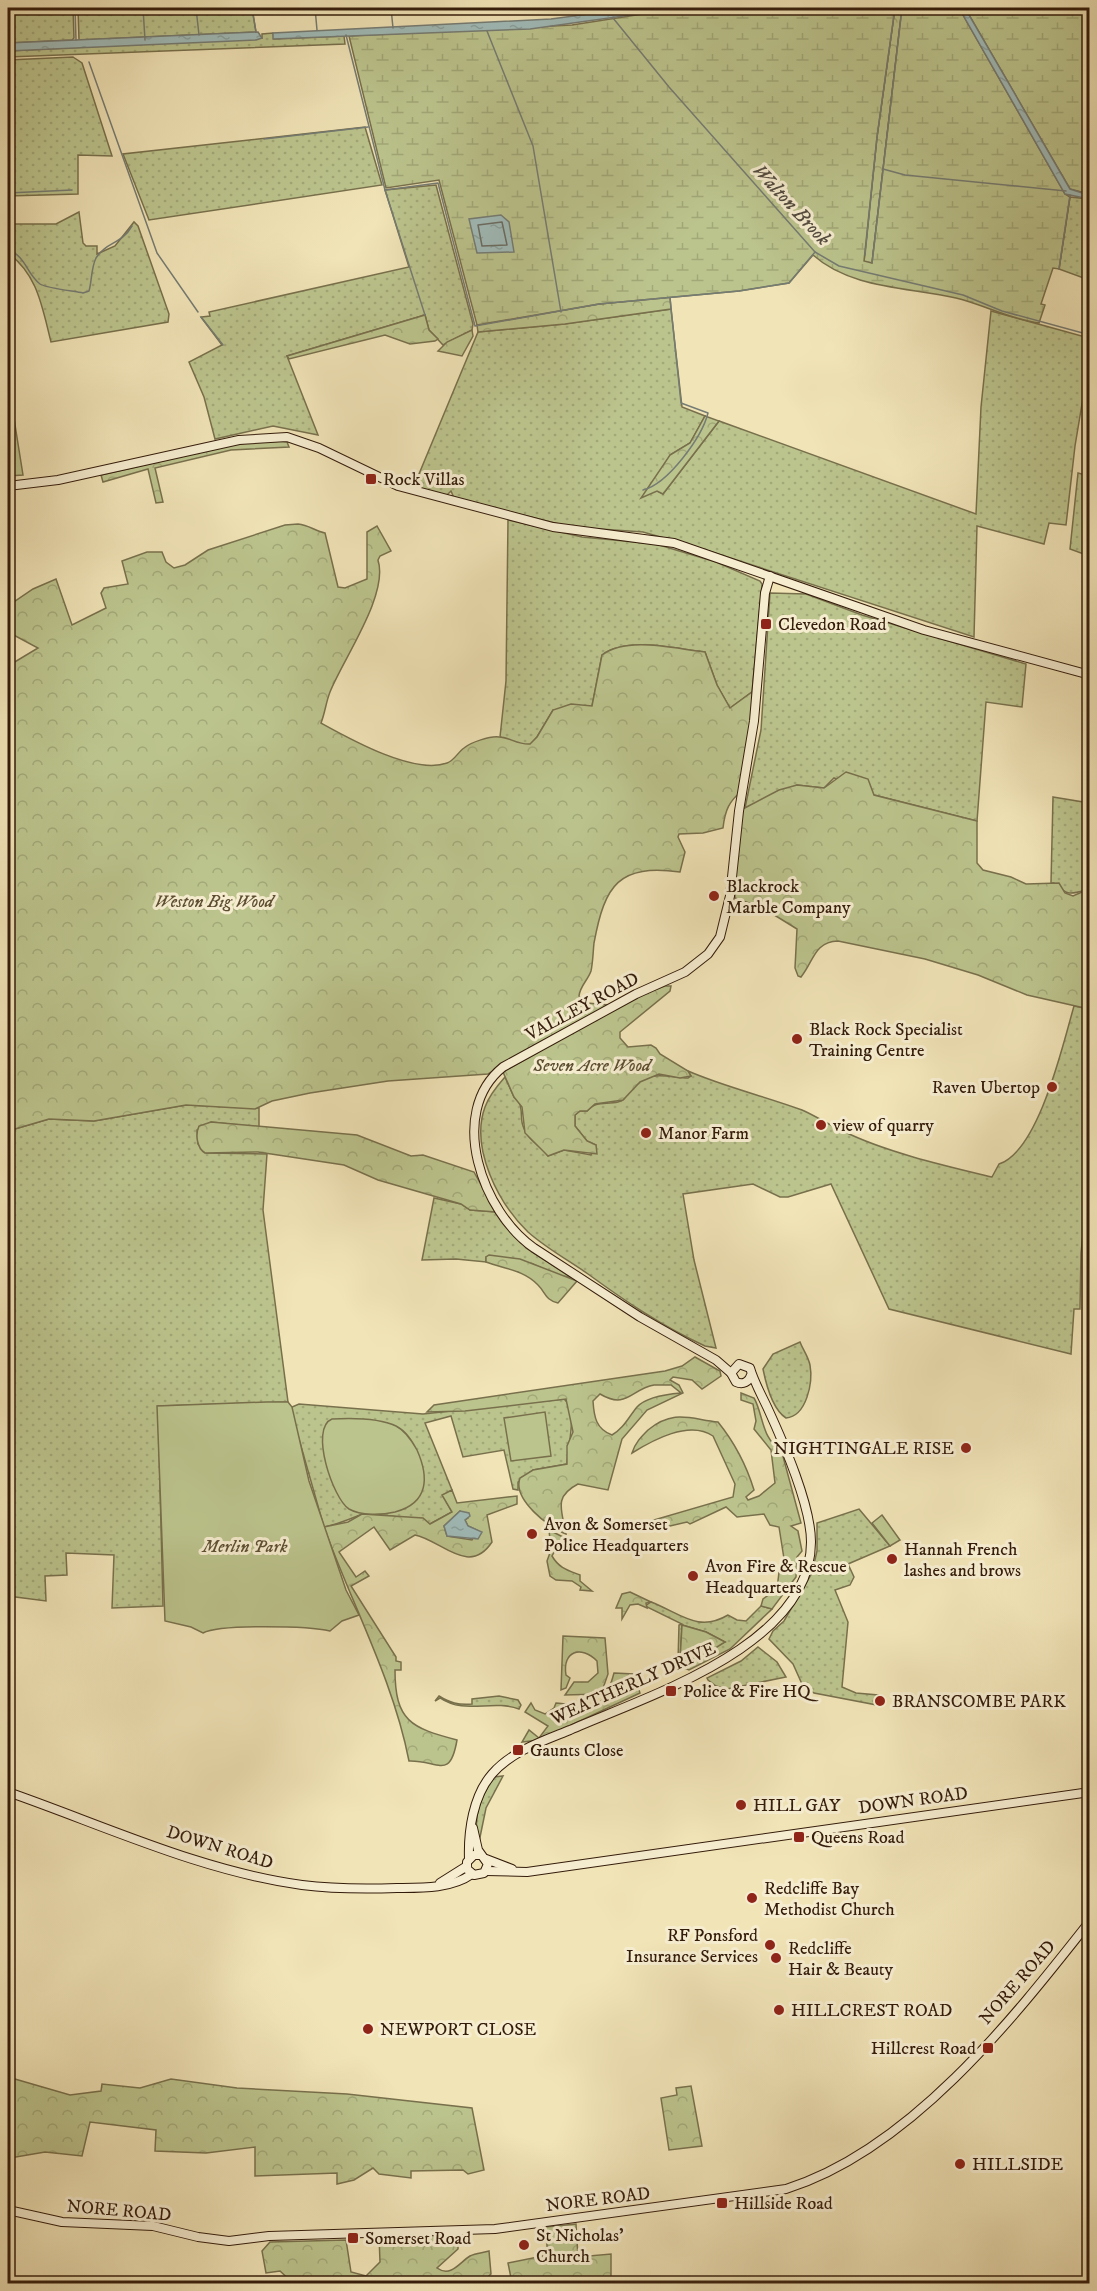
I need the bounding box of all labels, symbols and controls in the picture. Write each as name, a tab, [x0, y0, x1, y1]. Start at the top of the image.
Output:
water label: Walton Brook	[747, 159, 836, 252]
place label: Rock Villas	[383, 469, 465, 491]
marker: Rock Villas	[364, 472, 378, 486]
place label: Clevedon Road	[778, 614, 886, 636]
marker: Clevedon Road	[759, 617, 773, 631]
place label: Blackrock Marble Company	[726, 876, 851, 919]
marker: Blackrock Marble Company	[707, 889, 721, 903]
park label: Weston Big Wood	[155, 891, 276, 913]
street label: VALLEY ROAD	[521, 968, 643, 1046]
place label: Black Rock Specialist Training Centre	[809, 1019, 963, 1062]
marker: Black Rock Specialist Training Centre	[790, 1032, 804, 1046]
park label: Seven Acre Wood	[532, 1055, 653, 1077]
place label: Raven Ubertop	[932, 1077, 1040, 1099]
marker: Raven Ubertop	[1045, 1080, 1059, 1094]
place label: view of quarry	[832, 1115, 934, 1137]
marker: view of quarry	[814, 1118, 828, 1132]
place label: Manor Farm	[658, 1123, 749, 1145]
marker: Manor Farm	[639, 1126, 653, 1140]
place label: NIGHTINGALE RISE	[773, 1438, 954, 1460]
marker: NIGHTINGALE RISE	[959, 1441, 973, 1455]
place label: Avon & Somerset Police Headquarters	[544, 1514, 689, 1557]
marker: Avon & Somerset Police Headquarters	[525, 1527, 539, 1541]
park label: Merlin Park	[201, 1536, 288, 1558]
place label: Hannah French lashes and brows	[904, 1539, 1021, 1582]
marker: Hannah French lashes and brows	[885, 1552, 899, 1566]
place label: Avon Fire & Rescue Headquarters	[705, 1556, 847, 1599]
marker: Avon Fire & Rescue Headquarters	[686, 1569, 700, 1583]
street label: WEATHERLY DRIVE	[547, 1638, 719, 1731]
place label: Police & Fire HQ	[683, 1681, 819, 1703]
marker: Police & Fire HQ	[664, 1684, 678, 1698]
place label: BRANSCOMBE PARK	[892, 1691, 1066, 1713]
marker: BRANSCOMBE PARK	[873, 1694, 887, 1708]
place label: Gaunts Close	[530, 1740, 623, 1762]
marker: Gaunts Close	[511, 1743, 525, 1757]
street label: DOWN ROAD	[857, 1782, 969, 1820]
place label: HILL GAY	[753, 1795, 841, 1817]
marker: HILL GAY	[734, 1798, 748, 1812]
street label: DOWN ROAD	[164, 1821, 276, 1875]
place label: Queens Road	[811, 1827, 905, 1849]
marker: Queens Road	[792, 1830, 806, 1844]
place label: Redcliffe Bay Methodist Church	[764, 1878, 895, 1921]
marker: Redcliffe Bay Methodist Church	[745, 1891, 759, 1905]
place label: RF Ponsford Insurance Services	[626, 1925, 758, 1968]
street label: NORE ROAD	[975, 1936, 1061, 2030]
marker: RF Ponsford Insurance Services	[763, 1938, 777, 1952]
place label: Redcliffe Hair & Beauty	[788, 1938, 894, 1981]
marker: Redcliffe Hair & Beauty	[769, 1951, 783, 1965]
place label: HILLCREST ROAD	[791, 2000, 952, 2022]
marker: HILLCREST ROAD	[772, 2003, 786, 2017]
place label: NEWPORT CLOSE	[380, 2019, 537, 2041]
marker: NEWPORT CLOSE	[361, 2022, 375, 2036]
place label: Hillcrest Road	[871, 2038, 976, 2060]
marker: Hillcrest Road	[981, 2041, 995, 2055]
place label: HILLSIDE	[972, 2154, 1064, 2176]
marker: HILLSIDE	[953, 2157, 967, 2171]
street label: NORE ROAD	[545, 2183, 652, 2217]
place label: Hillside Road	[734, 2193, 833, 2215]
street label: NORE ROAD	[66, 2195, 172, 2227]
marker: Hillside Road	[715, 2196, 729, 2210]
place label: St Nicholas' Church	[536, 2225, 624, 2268]
place label: Somerset Road	[365, 2228, 471, 2250]
marker: Somerset Road	[346, 2231, 360, 2245]
marker: St Nicholas' Church	[517, 2238, 531, 2252]

